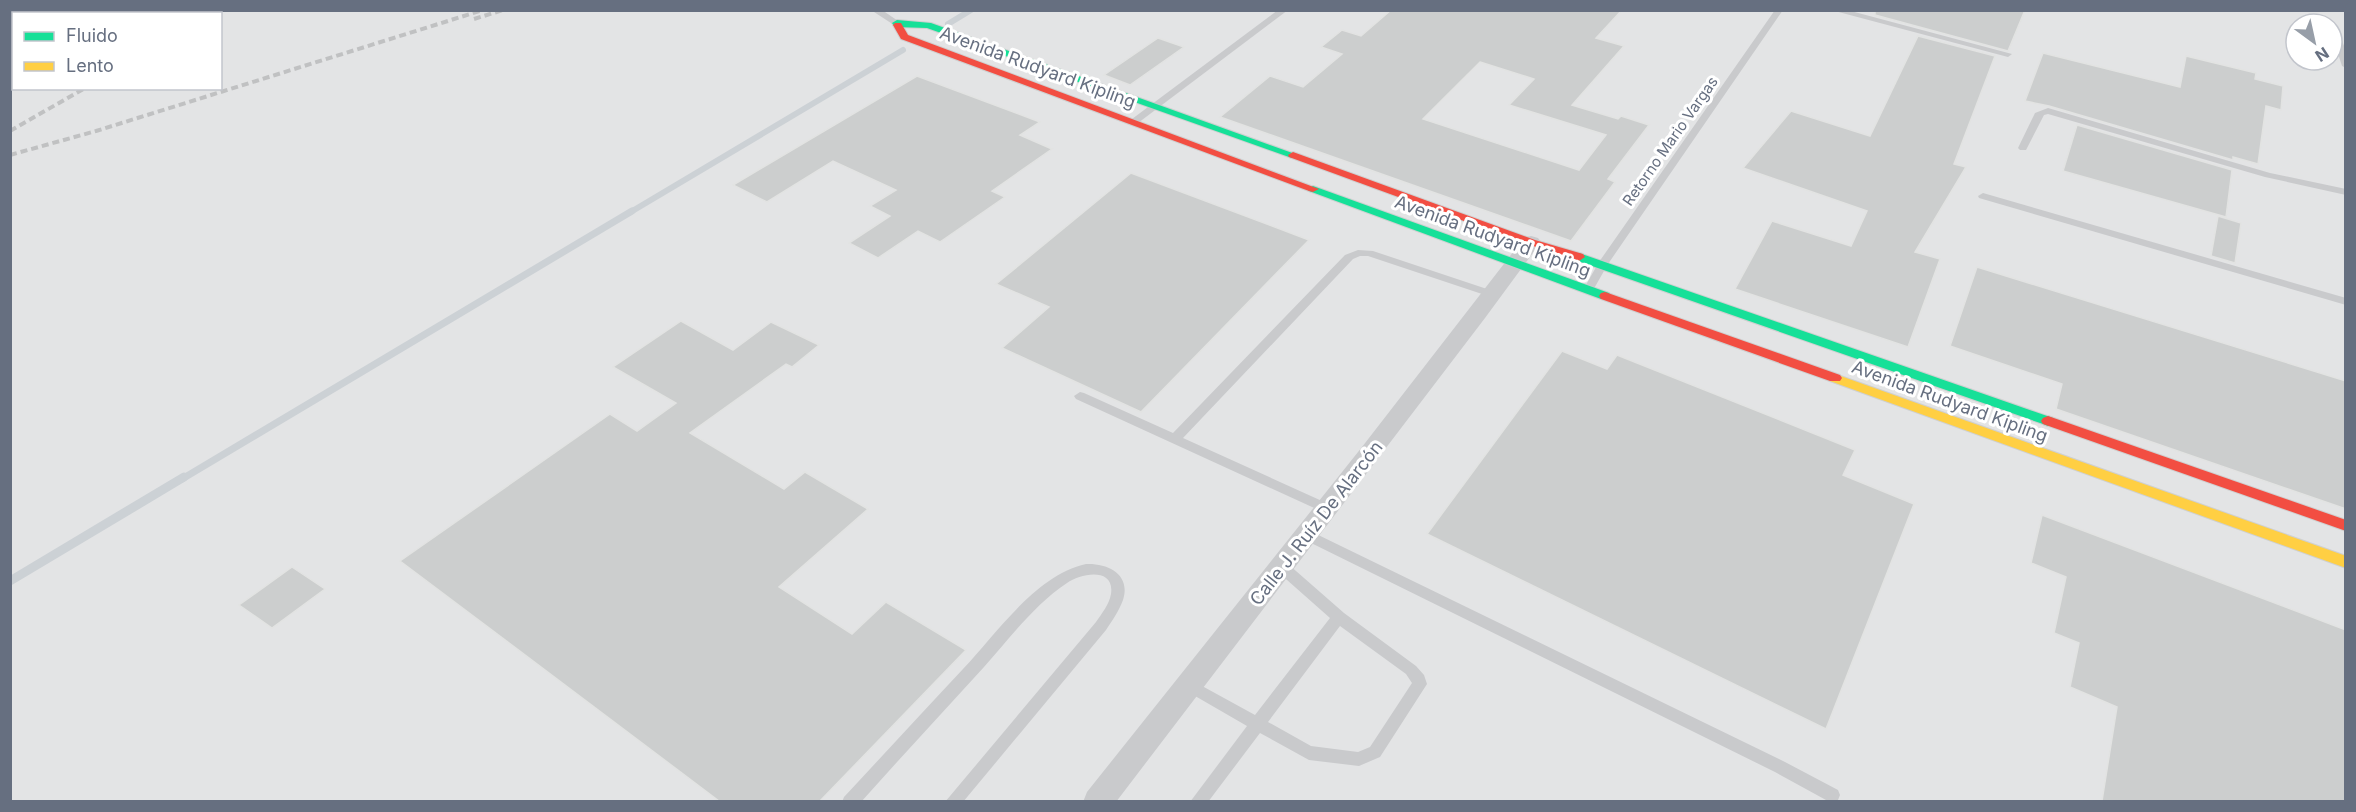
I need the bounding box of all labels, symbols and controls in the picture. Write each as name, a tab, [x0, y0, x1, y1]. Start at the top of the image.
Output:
legend	[12, 12, 222, 90]
north arrow	[2284, 12, 2344, 72]
street label: Avenida Rudyard Kipling	[937, 22, 1139, 112]
text: Fluido	[66, 25, 118, 46]
text: N	[2312, 43, 2333, 66]
text: Lento	[66, 55, 114, 76]
street label: Retorno Mario Vargas	[1618, 73, 1722, 209]
street label: Avenida Rudyard Kipling	[1392, 191, 1594, 281]
street label: Avenida Rudyard Kipling	[1849, 356, 2051, 446]
street label: Calle J. Ruíz De Alarcón	[1245, 437, 1387, 609]

